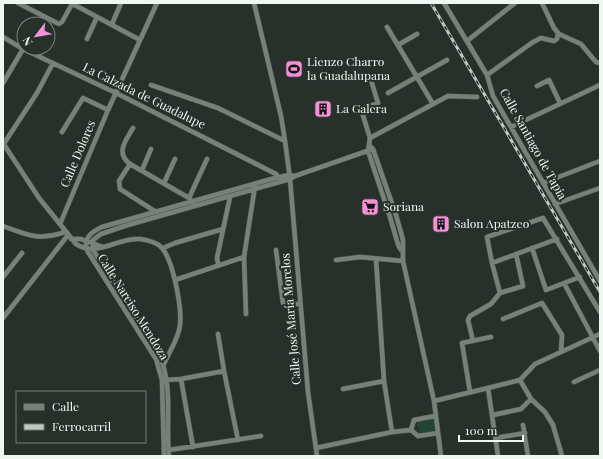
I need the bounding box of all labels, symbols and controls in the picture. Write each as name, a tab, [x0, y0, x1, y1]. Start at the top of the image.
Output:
north arrow	[16, 16, 56, 56]
text: N	[18, 34, 35, 49]
place label: Lienzo Charro la Guadalupana	[307, 53, 390, 83]
street label: La Calzada de Guadalupe	[80, 58, 209, 132]
sports icon: Lienzo Charro la Guadalupana	[284, 59, 304, 79]
street label: Calle Santiago de Tapia	[497, 85, 571, 202]
building icon: La Galera	[313, 99, 333, 119]
place label: La Galera	[336, 100, 387, 116]
street label: Calle Dolores	[56, 118, 98, 190]
supermarket icon: Soriana	[360, 197, 380, 217]
place label: Soriana	[383, 198, 424, 214]
building icon: Salon Apatzeo	[431, 214, 451, 234]
place label: Salon Apatzeo	[454, 215, 530, 231]
street label: Calle Narciso Mendoza	[95, 250, 173, 363]
street label: Calle José María Morelos	[276, 253, 304, 386]
legend	[16, 391, 146, 443]
text: Calle	[52, 398, 79, 414]
scale bar	[459, 417, 523, 443]
text: Ferrocarril	[52, 418, 112, 434]
text: 100 m	[465, 422, 498, 438]

